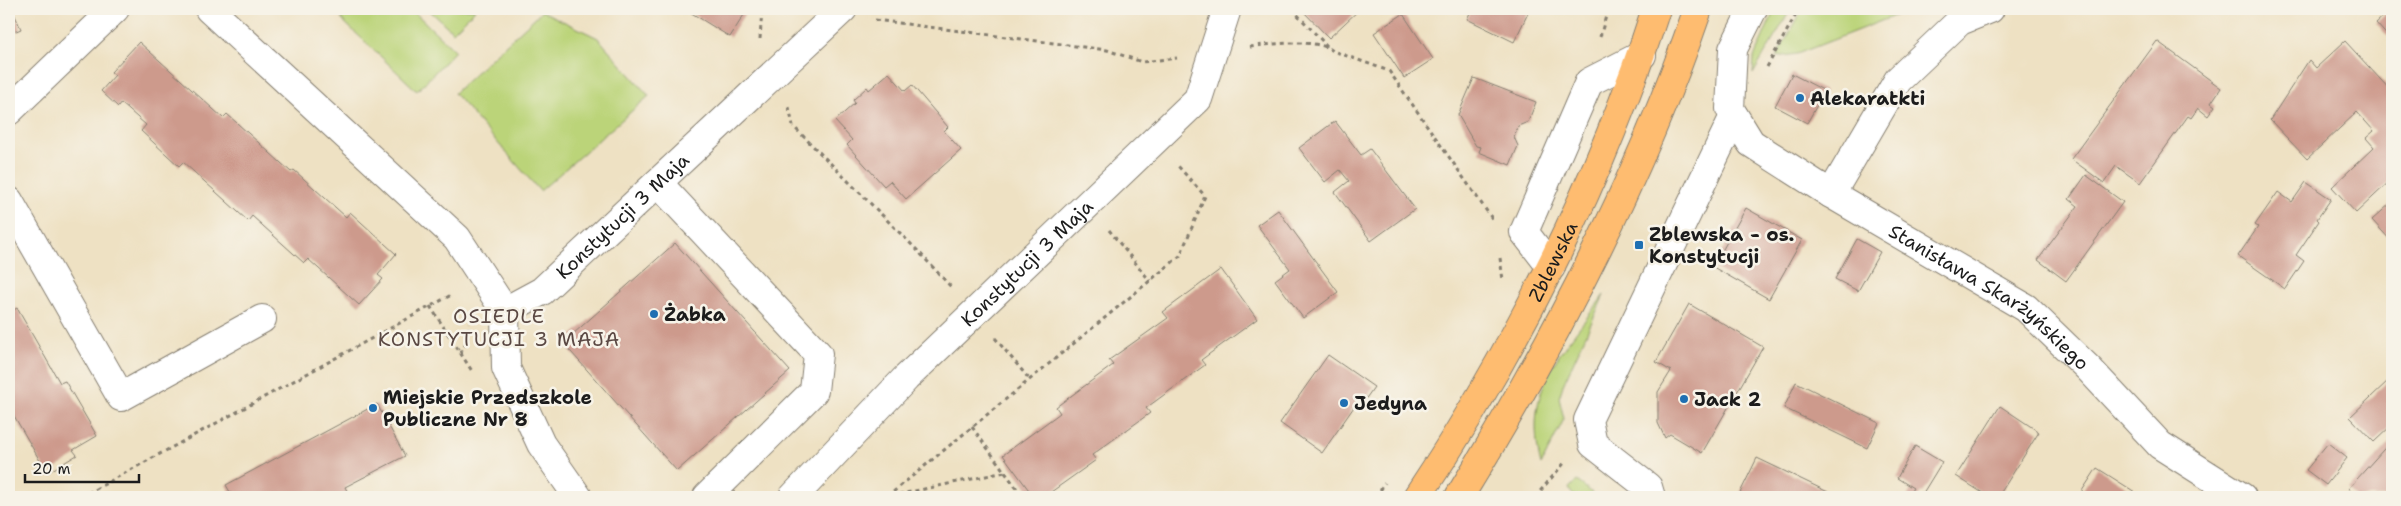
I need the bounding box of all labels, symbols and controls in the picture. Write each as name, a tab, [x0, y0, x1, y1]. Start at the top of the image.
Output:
place label: Alekaratkti	[1810, 86, 1925, 111]
marker: Alekaratkti	[1794, 92, 1806, 104]
street label: Konstytucji 3 Maja	[550, 147, 694, 284]
street label: Konstytucji 3 Maja	[955, 194, 1098, 332]
street label: Zblewska	[1522, 217, 1583, 306]
street label: Stanisława Skarżyńskiego	[1884, 218, 2095, 375]
place label: Zblewska - os. Konstytucji	[1649, 222, 1794, 269]
marker: Zblewska - os. Konstytucji	[1633, 239, 1645, 251]
place label: Żabka	[664, 302, 726, 327]
district label: OSIEDLE KONSTYTUCJI 3 MAJA	[378, 303, 620, 352]
marker: Żabka	[648, 308, 660, 320]
place label: Miejskie Przedszkole Publiczne Nr 8	[383, 385, 592, 432]
place label: Jack 2	[1694, 387, 1761, 412]
place label: Jedyna	[1354, 391, 1427, 416]
marker: Jack 2	[1678, 393, 1690, 405]
marker: Jedyna	[1338, 397, 1350, 409]
marker: Miejskie Przedszkole Publiczne Nr 8	[367, 402, 379, 414]
scale bar	[25, 451, 139, 483]
text: 20 m	[32, 459, 71, 479]

